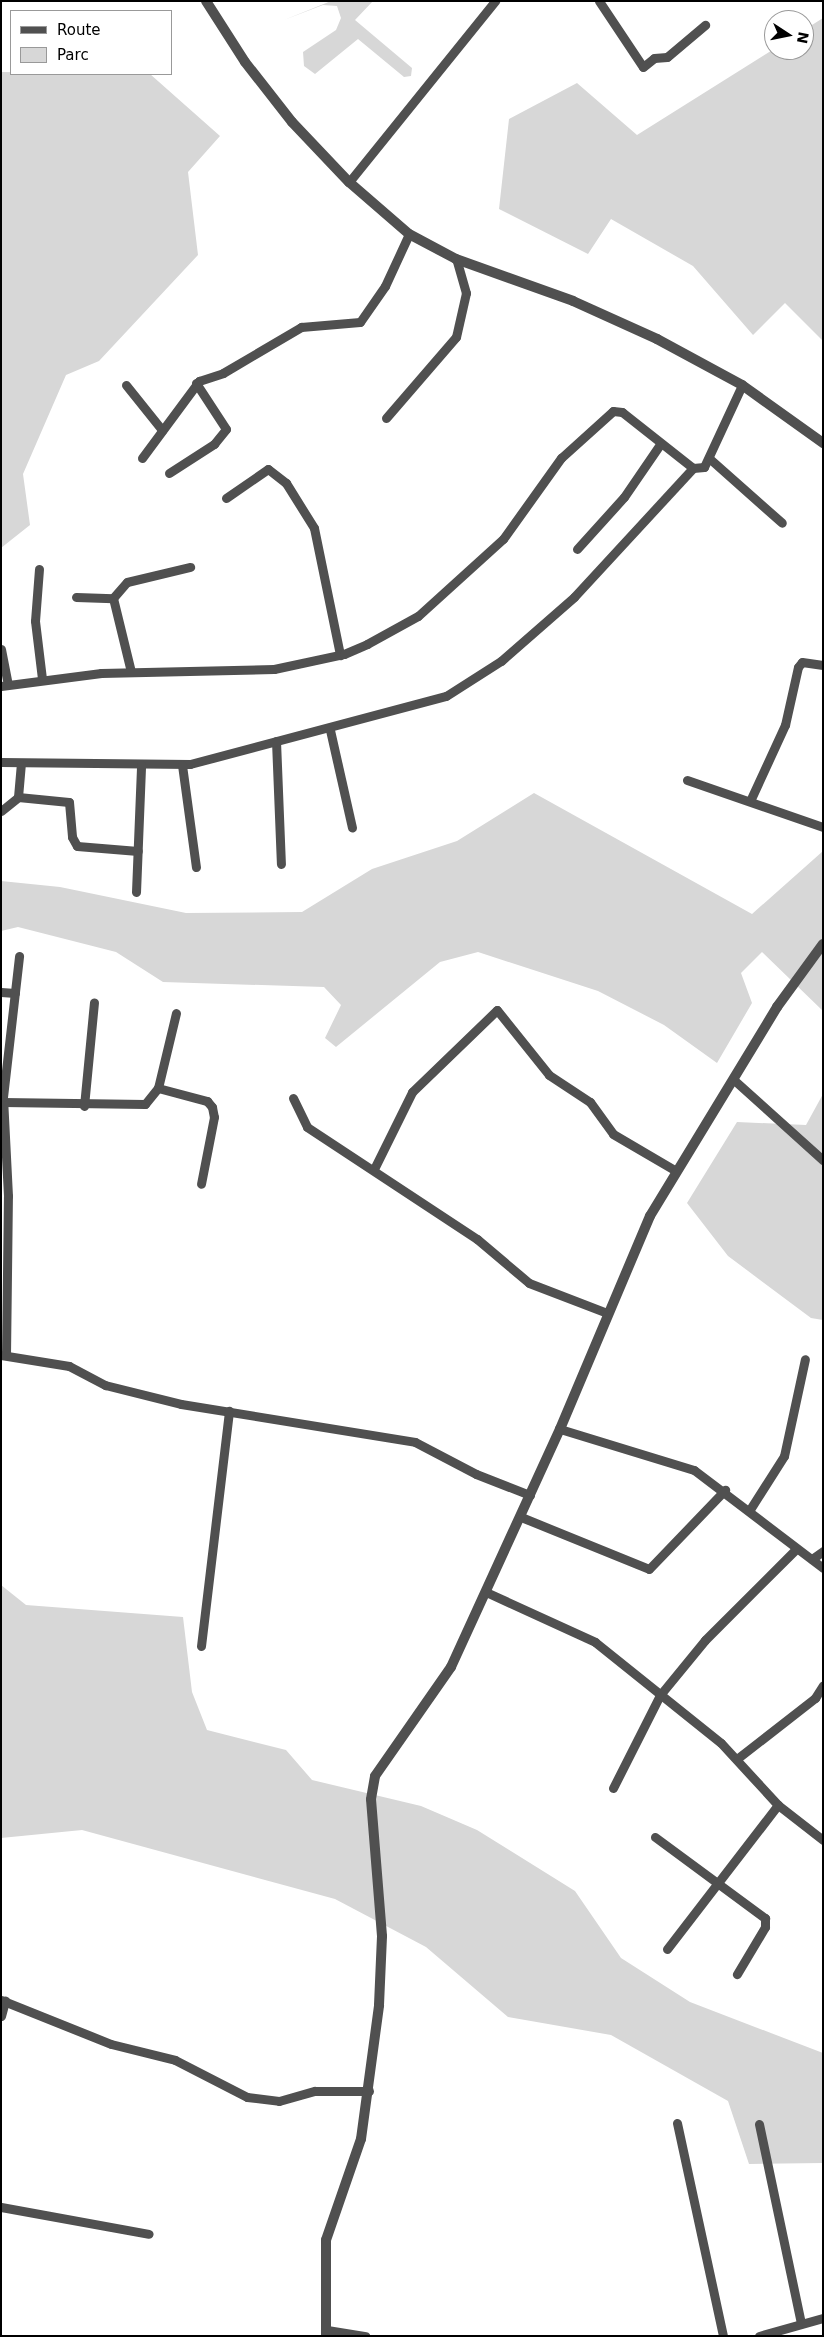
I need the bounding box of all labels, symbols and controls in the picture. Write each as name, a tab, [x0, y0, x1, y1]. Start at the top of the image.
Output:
legend	[10, 10, 172, 75]
north arrow	[764, 10, 814, 60]
text: Route	[57, 21, 101, 39]
text: N	[794, 30, 812, 45]
text: Parc	[57, 46, 89, 64]

